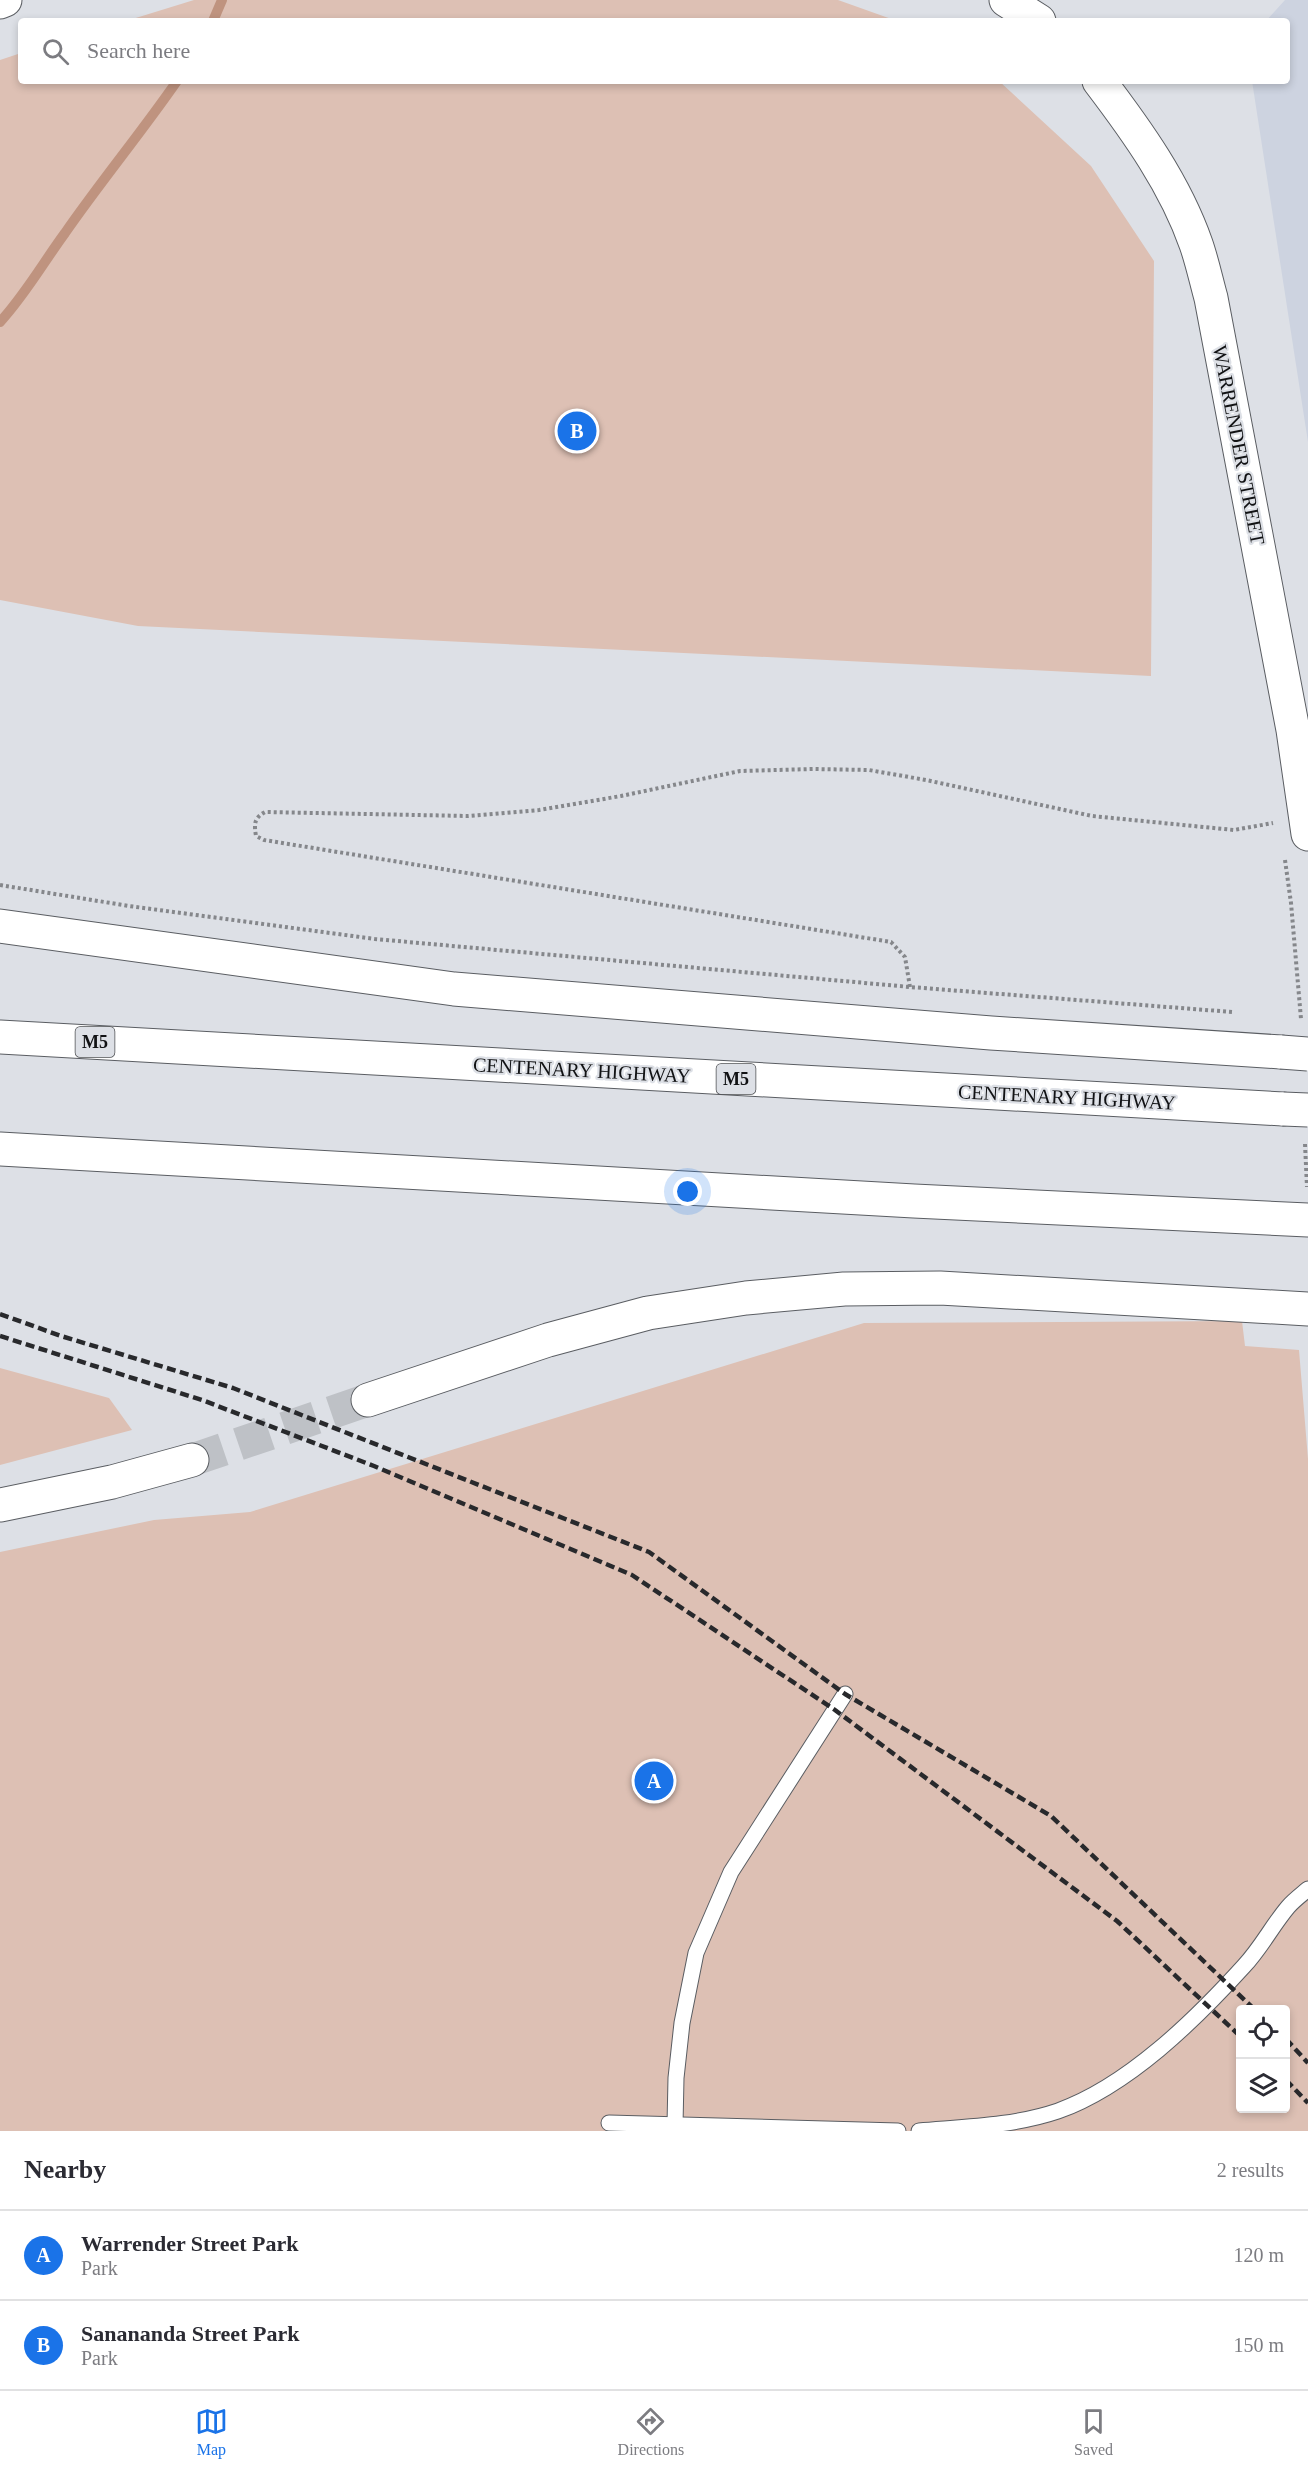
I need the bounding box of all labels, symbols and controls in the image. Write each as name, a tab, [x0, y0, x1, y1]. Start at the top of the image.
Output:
search box	[18, 18, 1290, 84]
icon: search	[39, 35, 72, 68]
text: Search here	[87, 38, 190, 63]
street label: WARRENDER STREET	[1209, 343, 1269, 547]
pin: B	[558, 408, 596, 454]
road number: M5	[76, 1027, 115, 1057]
street label: CENTENARY HIGHWAY	[473, 1053, 691, 1087]
road number: M5	[716, 1064, 756, 1094]
street label: CENTENARY HIGHWAY	[958, 1080, 1176, 1114]
your location	[673, 1177, 702, 1206]
pin: A	[634, 1758, 674, 1804]
map controls	[1236, 2005, 1290, 2113]
button: locate	[1236, 2005, 1290, 2059]
button: layers	[1236, 2059, 1290, 2113]
text: Nearby	[24, 2155, 106, 2184]
text: 2 results	[1217, 2159, 1284, 2181]
text: Warrender Street Park	[81, 2231, 299, 2256]
text: A	[36, 2244, 51, 2266]
text: 120 m	[1233, 2244, 1284, 2266]
text: Park	[81, 2257, 118, 2279]
text: Sanananda Street Park	[81, 2321, 299, 2346]
text: B	[37, 2334, 50, 2356]
text: 150 m	[1233, 2334, 1284, 2356]
text: Park	[81, 2347, 118, 2369]
tab: Map	[195, 2405, 228, 2459]
tab: Directions	[618, 2405, 684, 2459]
tab: Saved	[1074, 2405, 1113, 2459]

